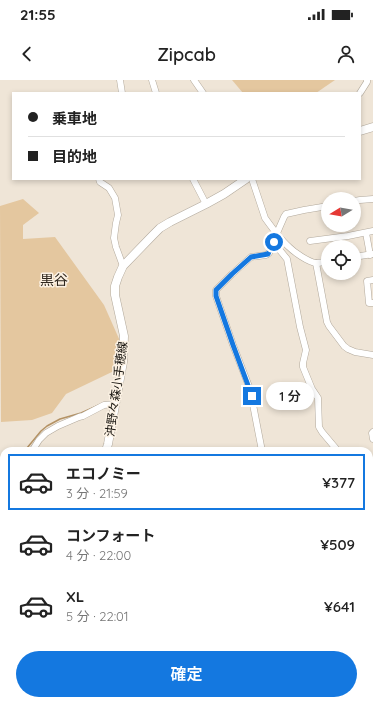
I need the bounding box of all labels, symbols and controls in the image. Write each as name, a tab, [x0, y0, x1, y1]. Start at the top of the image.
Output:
text: 21:55	[20, 5, 56, 24]
icon: back	[16, 43, 38, 65]
text: Zipcab	[157, 43, 216, 66]
icon: person	[335, 43, 357, 65]
text: 乗車地	[52, 109, 97, 128]
text: 目的地	[52, 147, 97, 166]
north arrow	[321, 192, 361, 232]
map controls	[321, 192, 361, 280]
route start	[265, 233, 283, 251]
button: locate	[321, 240, 361, 280]
district label: 黒谷	[40, 271, 68, 289]
street label: 沖野々森小手穂線	[102, 340, 130, 438]
callout: 1 分	[266, 382, 314, 410]
route end	[243, 387, 261, 405]
text: 1 分	[279, 388, 301, 404]
icon: car	[18, 464, 54, 500]
text: エコノミー	[66, 464, 141, 483]
text: ¥377	[322, 473, 355, 492]
text: 3 分 · 21:59	[66, 485, 128, 501]
icon: car	[18, 526, 54, 562]
text: コンフォート	[66, 526, 156, 545]
text: ¥509	[320, 535, 355, 554]
text: 4 分 · 22:00	[66, 547, 131, 563]
text: XL	[66, 587, 84, 606]
icon: car	[18, 588, 54, 624]
text: ¥641	[324, 597, 355, 616]
text: 5 分 · 22:01	[66, 608, 129, 624]
button: 確定	[16, 651, 357, 697]

